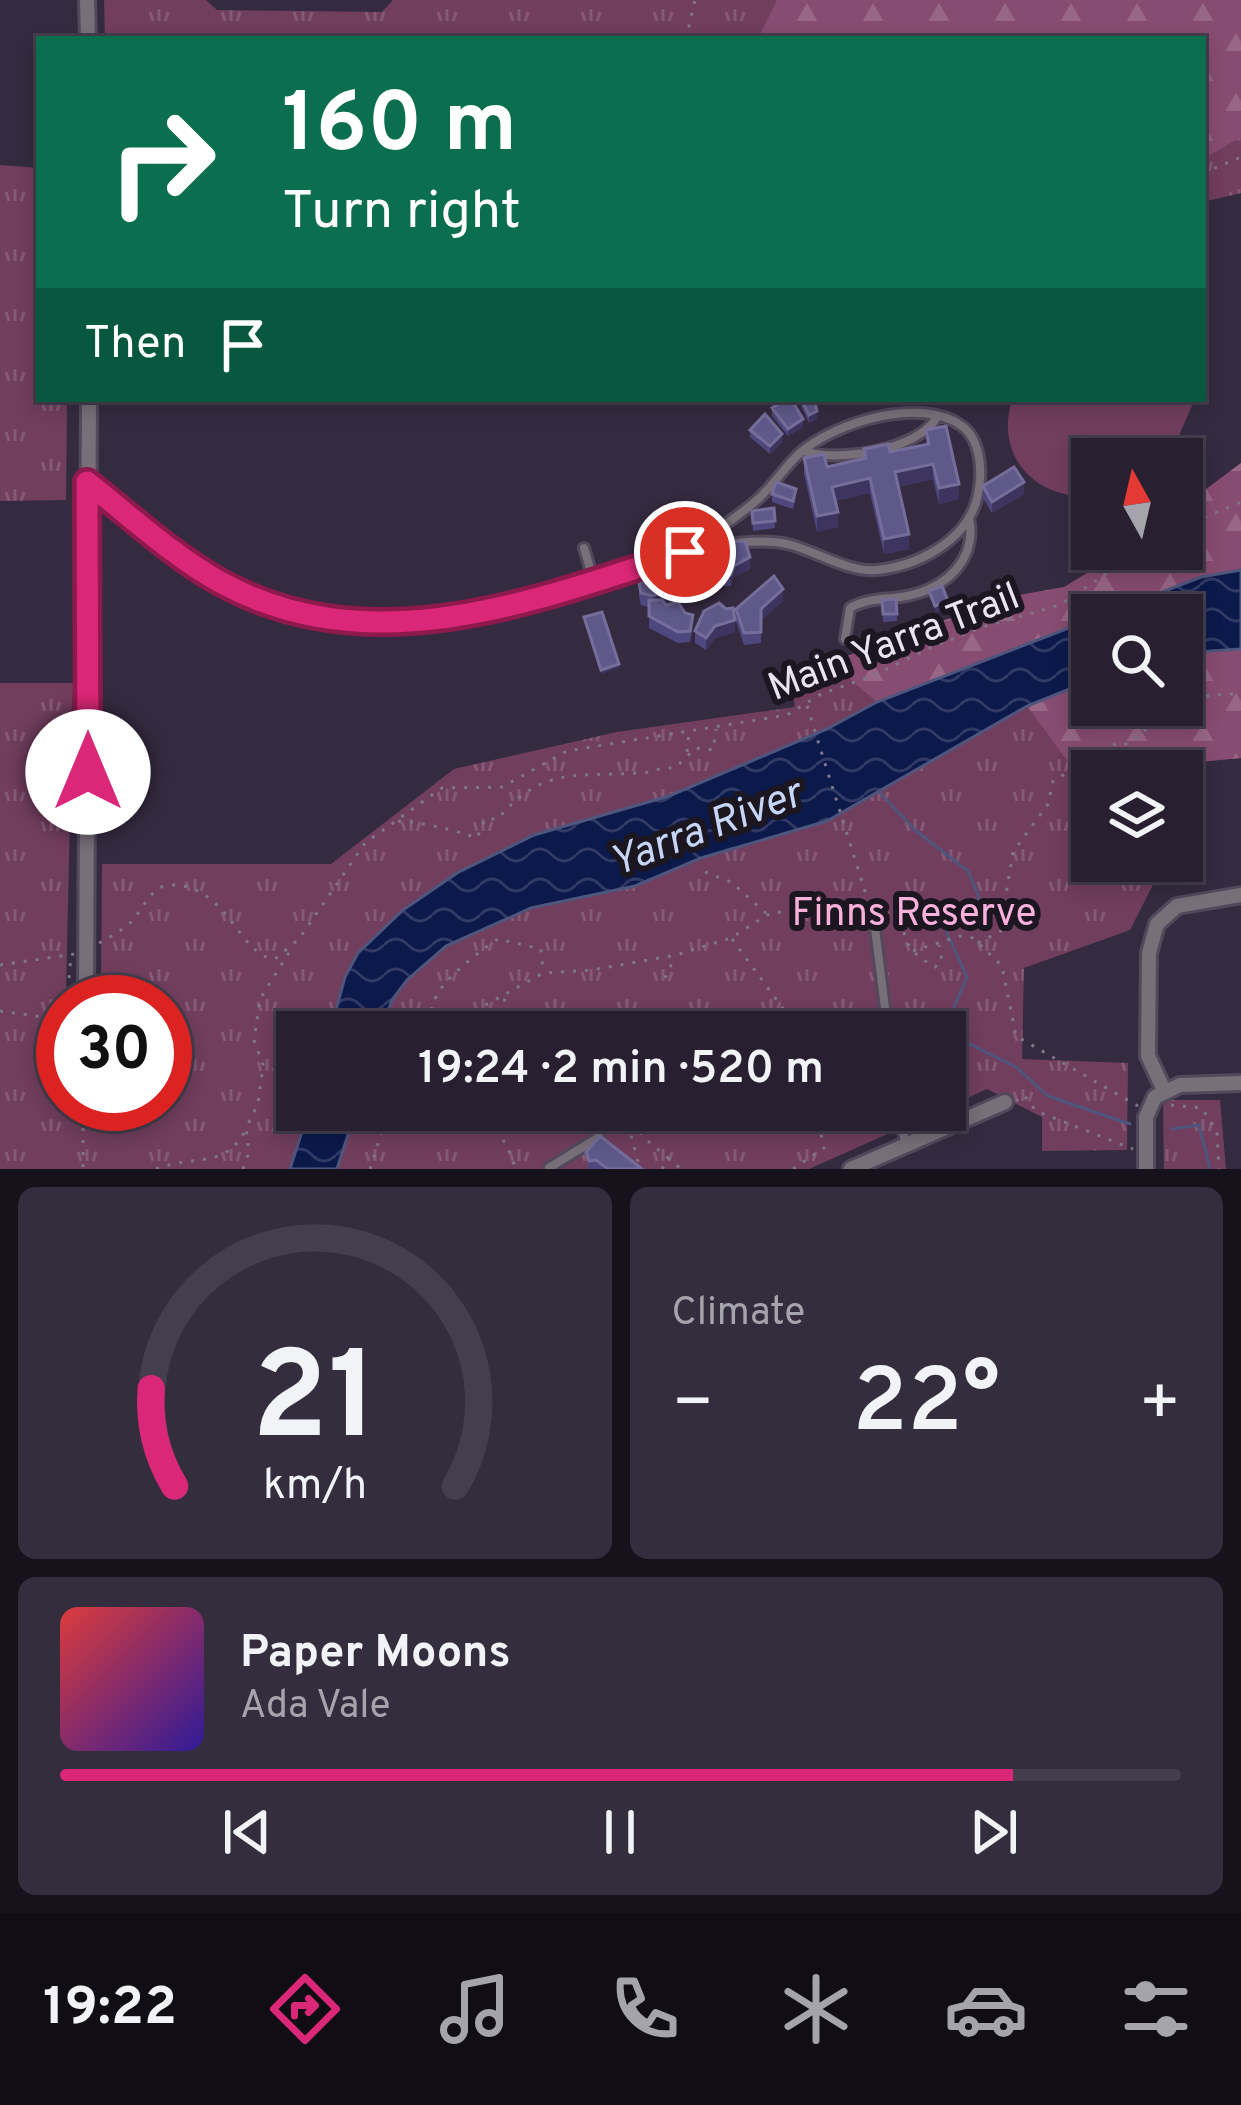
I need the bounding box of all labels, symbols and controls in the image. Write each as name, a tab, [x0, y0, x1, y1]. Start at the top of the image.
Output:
text: 160 m	[282, 75, 517, 181]
icon: right	[84, 84, 240, 240]
text: Turn right	[282, 179, 521, 248]
icon: arrive	[210, 312, 276, 378]
text: Then	[84, 317, 186, 374]
north arrow	[1071, 438, 1203, 570]
map controls	[1071, 438, 1203, 882]
pin	[634, 501, 736, 603]
icon: arrive	[652, 519, 718, 585]
street label: Main Yarra Trail	[762, 574, 1027, 715]
button: search	[1071, 594, 1203, 726]
position arrow	[25, 709, 151, 835]
button: layers	[1071, 750, 1203, 882]
water label: Yarra River	[603, 768, 813, 891]
park label: Finns Reserve	[792, 891, 1036, 940]
speed limit sign: 30	[36, 975, 192, 1131]
text: 19:24 · 2 min · 520 m	[418, 1042, 824, 1099]
text: Climate	[672, 1290, 805, 1339]
text: 21	[252, 1325, 378, 1483]
text: 22°	[853, 1350, 1000, 1463]
text: −	[672, 1365, 714, 1448]
text: +	[1138, 1365, 1181, 1448]
text: km/h	[263, 1460, 367, 1514]
text: Paper Moons	[240, 1626, 511, 1683]
text: Ada Vale	[240, 1683, 391, 1732]
icon: previous	[214, 1799, 280, 1865]
icon: pause	[587, 1799, 653, 1865]
icon: next	[961, 1799, 1027, 1865]
icon: directions	[263, 1967, 347, 2051]
icon: music	[433, 1967, 517, 2051]
icon: phone	[603, 1967, 687, 2051]
icon: climate	[774, 1967, 858, 2051]
icon: car	[944, 1967, 1028, 2051]
icon: filters	[1114, 1967, 1198, 2051]
text: 19:22	[43, 1975, 177, 2044]

